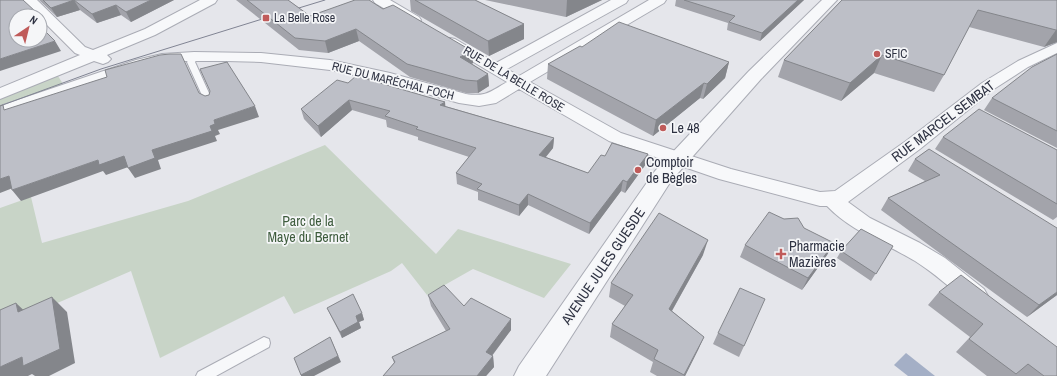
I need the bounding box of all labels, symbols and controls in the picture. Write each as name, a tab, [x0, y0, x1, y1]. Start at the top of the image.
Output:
north arrow	[8, 8, 48, 48]
place label: La Belle Rose	[274, 10, 335, 26]
text: N	[27, 12, 40, 27]
marker: La Belle Rose	[261, 13, 271, 23]
street label: RUE DE LA BELLE ROSE	[460, 42, 568, 116]
place label: SFIC	[885, 46, 907, 62]
marker: SFIC	[872, 49, 882, 59]
street label: RUE DU MARÉCHAL FOCH	[330, 58, 456, 104]
street label: RUE MARCEL SEMBAT	[888, 76, 998, 166]
place label: Le 48	[671, 119, 700, 137]
marker: Le 48	[658, 123, 668, 133]
place label: Comptoir de Bègles	[646, 153, 697, 187]
marker: Comptoir de Bègles	[633, 165, 643, 175]
street label: AVENUE JULES GUESDE	[557, 204, 649, 329]
park label: Parc de la Maye du Bernet	[267, 212, 349, 246]
place label: Pharmacie Mazières	[789, 237, 845, 271]
marker: Pharmacie Mazières	[776, 249, 786, 259]

